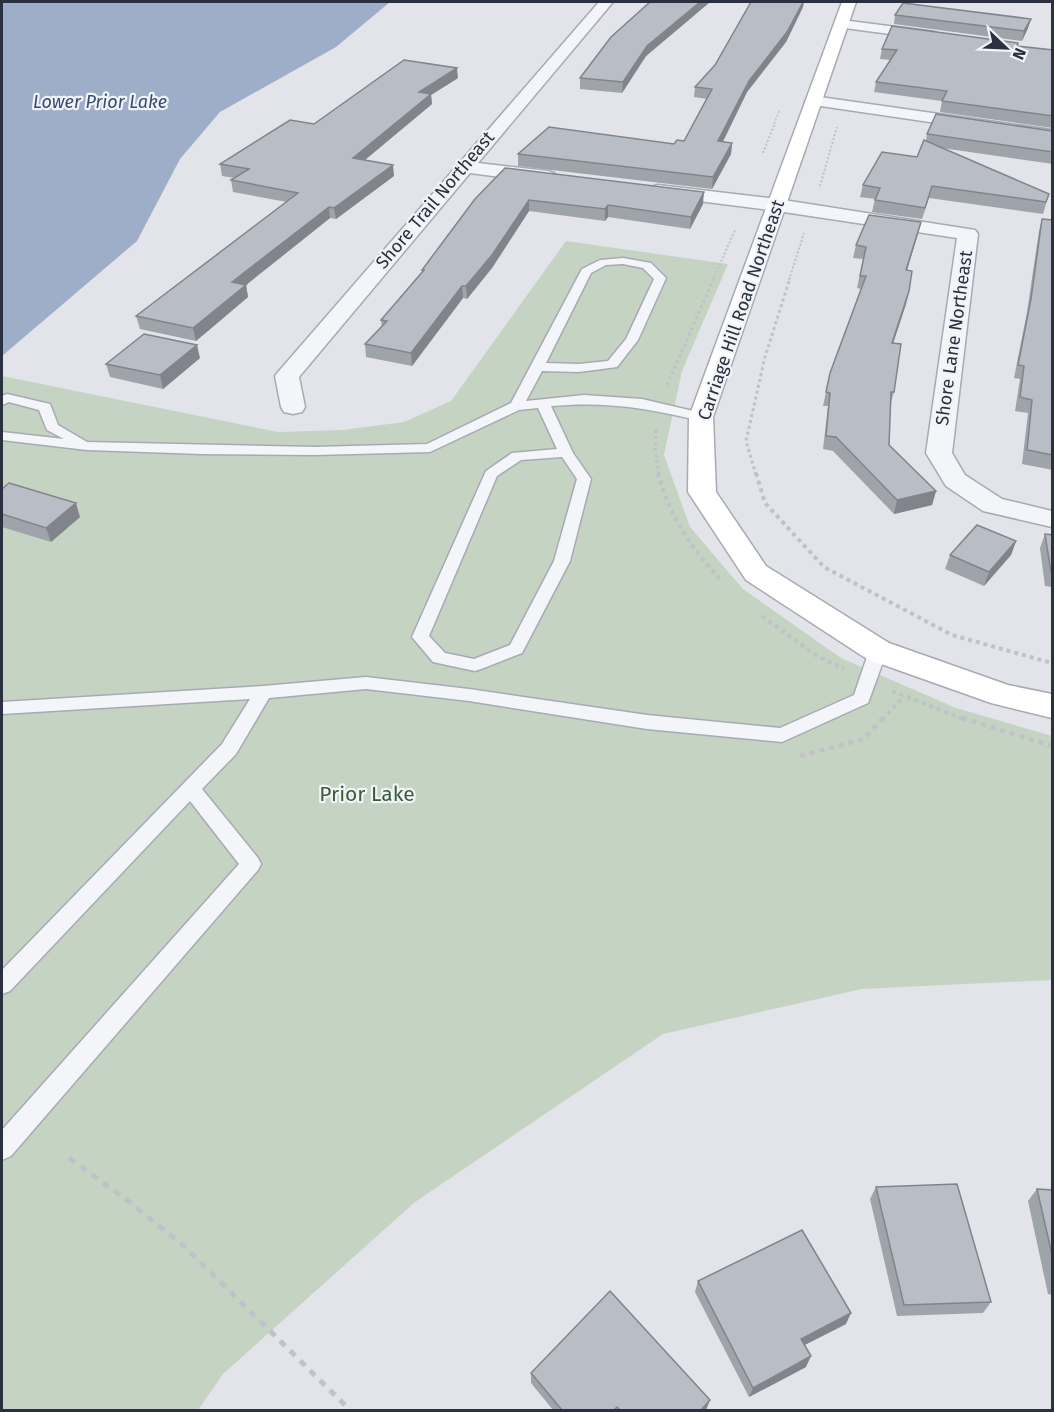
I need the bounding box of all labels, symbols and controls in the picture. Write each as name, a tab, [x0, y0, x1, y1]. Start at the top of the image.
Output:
north arrow	[976, 18, 1036, 78]
text: N	[1009, 45, 1030, 62]
water label: Lower Prior Lake	[33, 91, 167, 113]
street label: Shore Trail Northeast	[371, 126, 499, 273]
street label: Carriage Hill Road Northeast	[693, 196, 789, 423]
street label: Shore Lane Northeast	[931, 249, 977, 427]
park label: Prior Lake	[319, 781, 415, 807]

